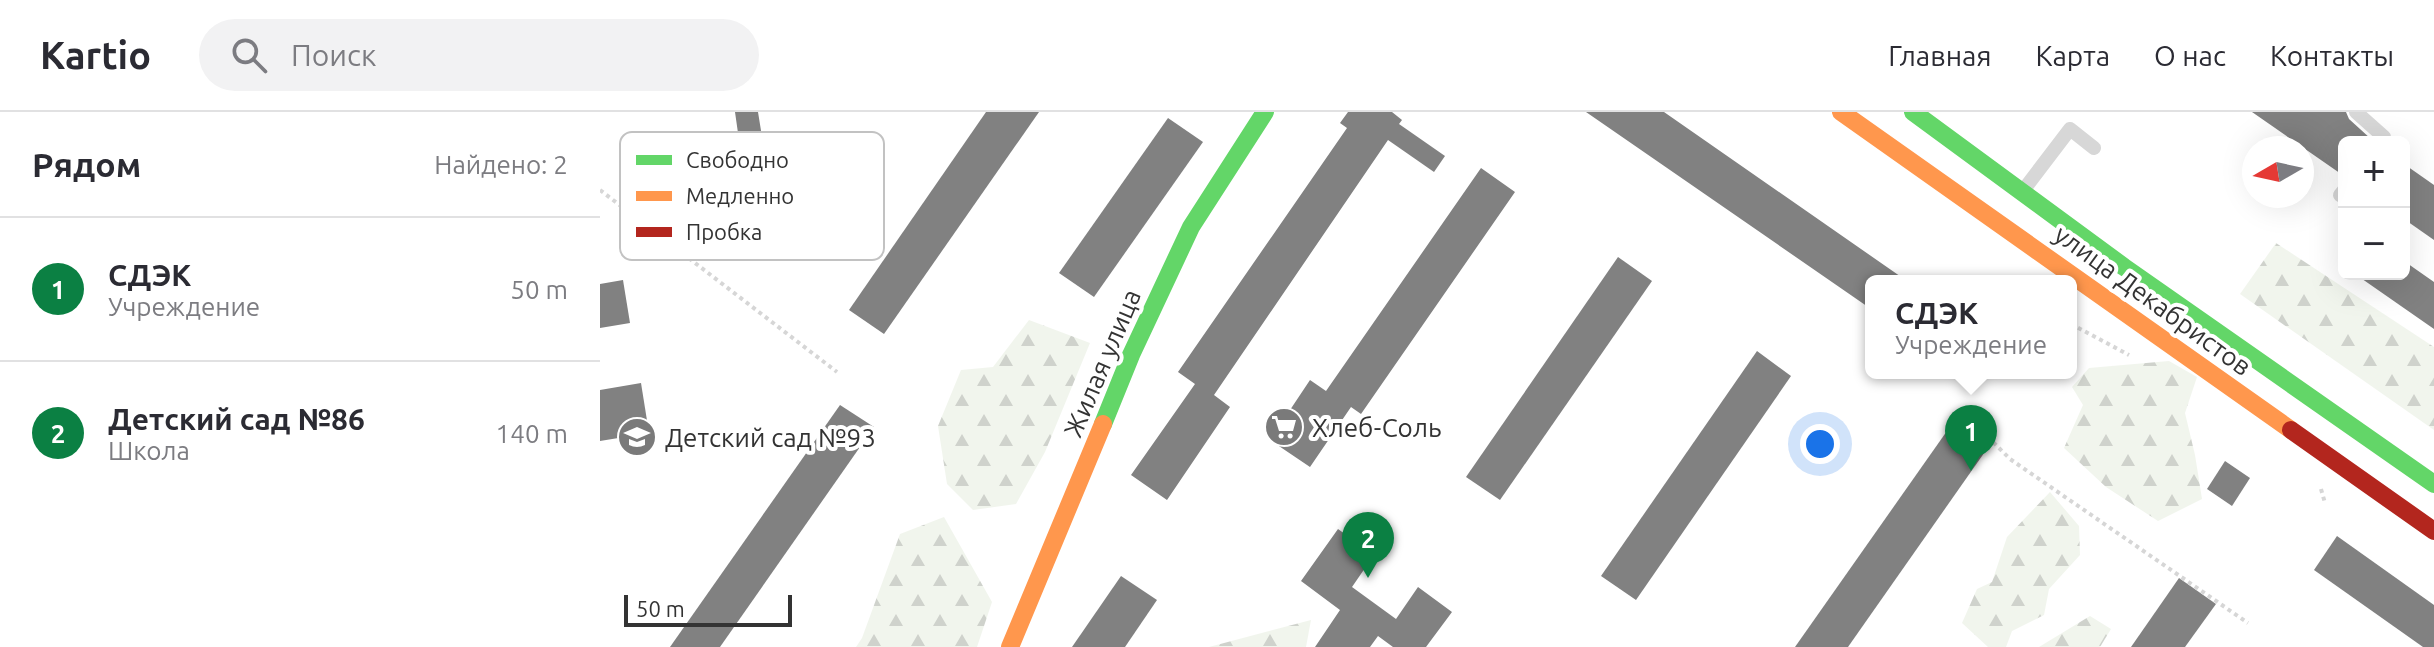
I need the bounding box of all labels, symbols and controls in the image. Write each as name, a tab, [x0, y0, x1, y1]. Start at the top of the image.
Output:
search box	[199, 19, 759, 91]
icon: search	[227, 33, 271, 77]
text: Kartio	[40, 34, 151, 76]
text: Поиск	[291, 38, 376, 72]
text: Главная	[1888, 40, 1991, 71]
text: Карта	[2035, 40, 2110, 71]
text: О нас	[2154, 40, 2226, 71]
text: Контакты	[2270, 40, 2394, 71]
legend	[620, 132, 884, 260]
north arrow	[2242, 136, 2314, 208]
map controls	[2338, 136, 2410, 280]
button: +	[2338, 136, 2410, 208]
text: Рядом	[32, 145, 141, 183]
text: Свободно	[686, 147, 789, 172]
text: Найдено: 2	[434, 150, 568, 179]
text: Медленно	[686, 183, 794, 208]
button: −	[2338, 208, 2410, 280]
text: Пробка	[686, 219, 762, 244]
street label: улица Декабристов	[2049, 219, 2257, 381]
text: СДЭК	[108, 258, 191, 292]
text: 1	[51, 275, 65, 304]
text: 50 m	[510, 275, 568, 304]
popup	[1865, 275, 2077, 379]
street label: Жилая улица	[1058, 285, 1146, 441]
text: Учреждение	[108, 292, 260, 321]
text: СДЭК	[1895, 296, 1978, 330]
text: Учреждение	[1895, 330, 2047, 359]
text: Детский сад №86	[108, 402, 365, 436]
pin: 1	[1945, 405, 1997, 471]
supermarket icon: Хлеб-Соль	[1263, 406, 1305, 448]
place label: Хлеб-Соль	[1312, 413, 1441, 442]
school or university icon: Детский сад №93	[616, 416, 658, 458]
text: 2	[51, 419, 65, 448]
text: 140 m	[496, 419, 568, 448]
place label: Детский сад №93	[665, 423, 876, 452]
your location	[1800, 424, 1840, 464]
text: Школа	[108, 436, 190, 465]
pin: 2	[1342, 512, 1394, 578]
scale bar	[624, 591, 792, 627]
text: 50 m	[636, 596, 685, 621]

